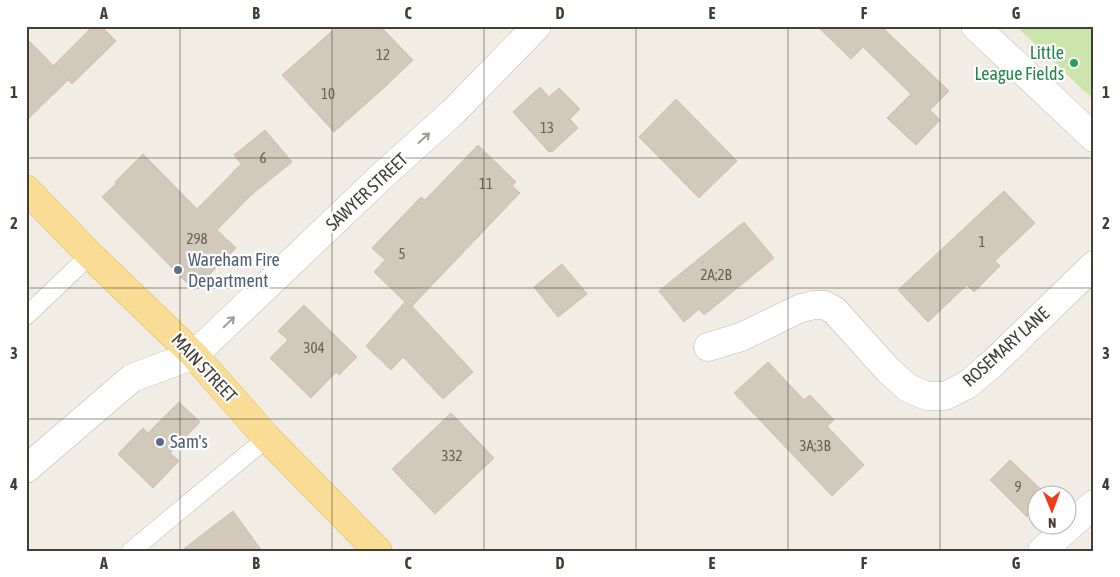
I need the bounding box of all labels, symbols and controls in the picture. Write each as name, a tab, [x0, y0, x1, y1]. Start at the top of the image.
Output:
text: A	[99, 4, 108, 22]
text: B	[252, 4, 260, 22]
text: C	[404, 4, 412, 22]
text: D	[556, 4, 565, 22]
text: E	[709, 4, 716, 22]
text: F	[861, 4, 868, 22]
text: G	[1012, 4, 1021, 22]
place label: Little League Fields	[974, 42, 1064, 84]
house number: 12	[376, 46, 390, 63]
marker: Little League Fields	[1068, 57, 1080, 69]
text: 1	[10, 83, 18, 101]
text: 1	[1102, 83, 1110, 101]
house number: 10	[321, 85, 335, 102]
house number: 13	[540, 119, 554, 136]
one-way arrow	[418, 132, 431, 144]
street label: SAWYER STREET	[321, 148, 412, 235]
house number: 6	[259, 149, 267, 166]
house number: 11	[479, 175, 493, 192]
text: 2	[10, 214, 18, 232]
text: 2	[1102, 214, 1110, 232]
house number: 298	[186, 230, 208, 247]
house number: 1	[978, 233, 986, 250]
house number: 5	[398, 245, 406, 262]
place label: Wareham Fire Department	[188, 249, 280, 291]
marker: Wareham Fire Department	[172, 264, 184, 276]
house number: 2A;2B	[700, 266, 732, 283]
street label: ROSEMARY LANE	[958, 302, 1053, 391]
one-way arrow	[223, 316, 236, 328]
street label: MAIN STREET	[167, 329, 242, 406]
house number: 304	[303, 339, 325, 356]
text: 3	[10, 344, 18, 362]
text: 3	[1102, 344, 1110, 362]
place label: Sam's	[170, 431, 208, 452]
marker: Sam's	[154, 436, 166, 448]
house number: 3A;3B	[799, 437, 831, 454]
house number: 332	[441, 447, 463, 464]
text: 4	[9, 475, 18, 493]
text: 4	[1101, 475, 1110, 493]
house number: 9	[1014, 478, 1022, 495]
north arrow	[1028, 484, 1078, 534]
text: N	[1048, 515, 1056, 531]
text: A	[99, 554, 108, 572]
text: B	[252, 554, 260, 572]
text: C	[404, 554, 412, 572]
text: D	[556, 554, 565, 572]
text: E	[709, 554, 716, 572]
text: F	[861, 554, 868, 572]
text: G	[1012, 554, 1021, 572]

